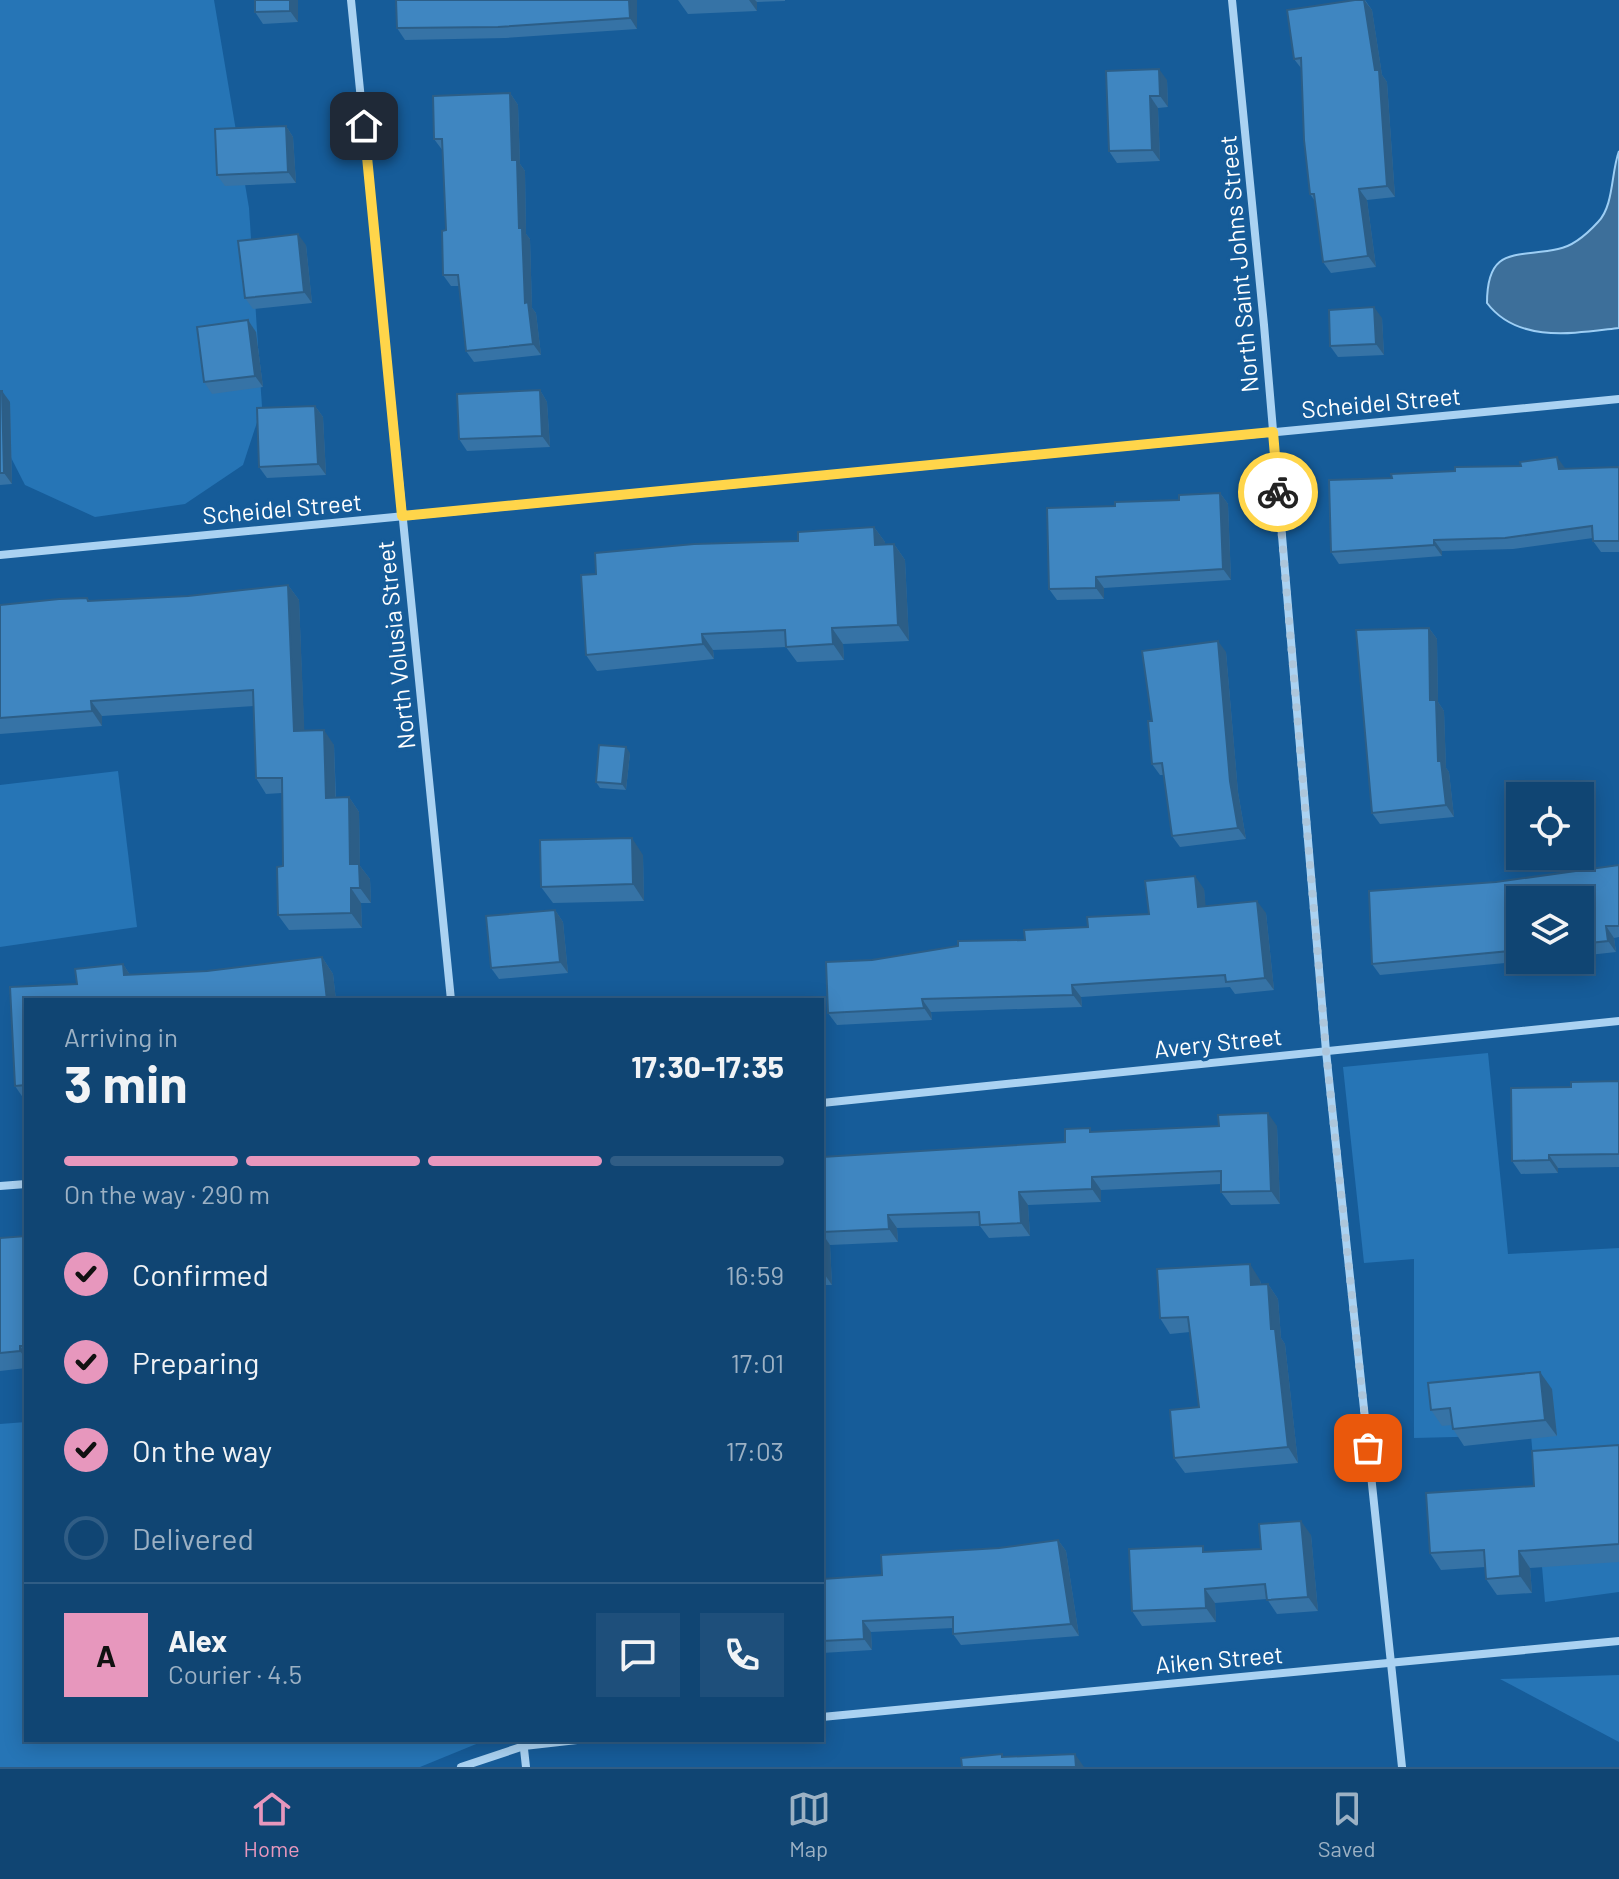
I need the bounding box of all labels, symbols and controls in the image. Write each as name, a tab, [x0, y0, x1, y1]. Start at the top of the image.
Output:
pin	[330, 92, 398, 160]
icon: home	[342, 104, 386, 148]
street label: North Saint Johns Street	[1212, 134, 1264, 394]
street label: Scheidel Street	[1300, 381, 1462, 423]
courier	[1238, 452, 1318, 532]
icon: bike	[1256, 470, 1300, 514]
street label: Scheidel Street	[201, 487, 363, 529]
street label: North Volusia Street	[370, 539, 420, 751]
map controls	[1506, 782, 1594, 974]
button: locate	[1506, 782, 1594, 870]
button: layers	[1506, 886, 1594, 974]
text: Arriving in	[64, 1021, 178, 1052]
street label: Avery Street	[1153, 1021, 1283, 1063]
text: 17:30–17:35	[631, 1048, 784, 1084]
text: 3 min	[64, 1051, 188, 1113]
text: On the way · 290 m	[64, 1178, 270, 1209]
icon: check	[64, 1252, 108, 1296]
text: Confirmed	[132, 1256, 269, 1292]
text: 16:59	[726, 1259, 784, 1290]
icon: check	[64, 1340, 108, 1384]
text: Preparing	[132, 1344, 259, 1380]
text: 17:01	[731, 1347, 784, 1378]
pin	[1334, 1414, 1402, 1482]
icon: bag	[1346, 1426, 1390, 1470]
icon: check	[64, 1428, 108, 1472]
text: On the way	[132, 1432, 272, 1468]
text: 17:03	[726, 1435, 784, 1466]
text: Delivered	[132, 1520, 254, 1556]
button: chat	[596, 1613, 680, 1697]
button: phone	[700, 1613, 784, 1697]
text: Alex	[168, 1622, 227, 1658]
text: A	[96, 1637, 116, 1673]
street label: Aiken Street	[1154, 1639, 1284, 1679]
text: Courier · 4.5	[168, 1658, 302, 1689]
tab: Home	[244, 1787, 300, 1861]
tab: Map	[787, 1787, 831, 1861]
tab: Saved	[1318, 1787, 1375, 1861]

